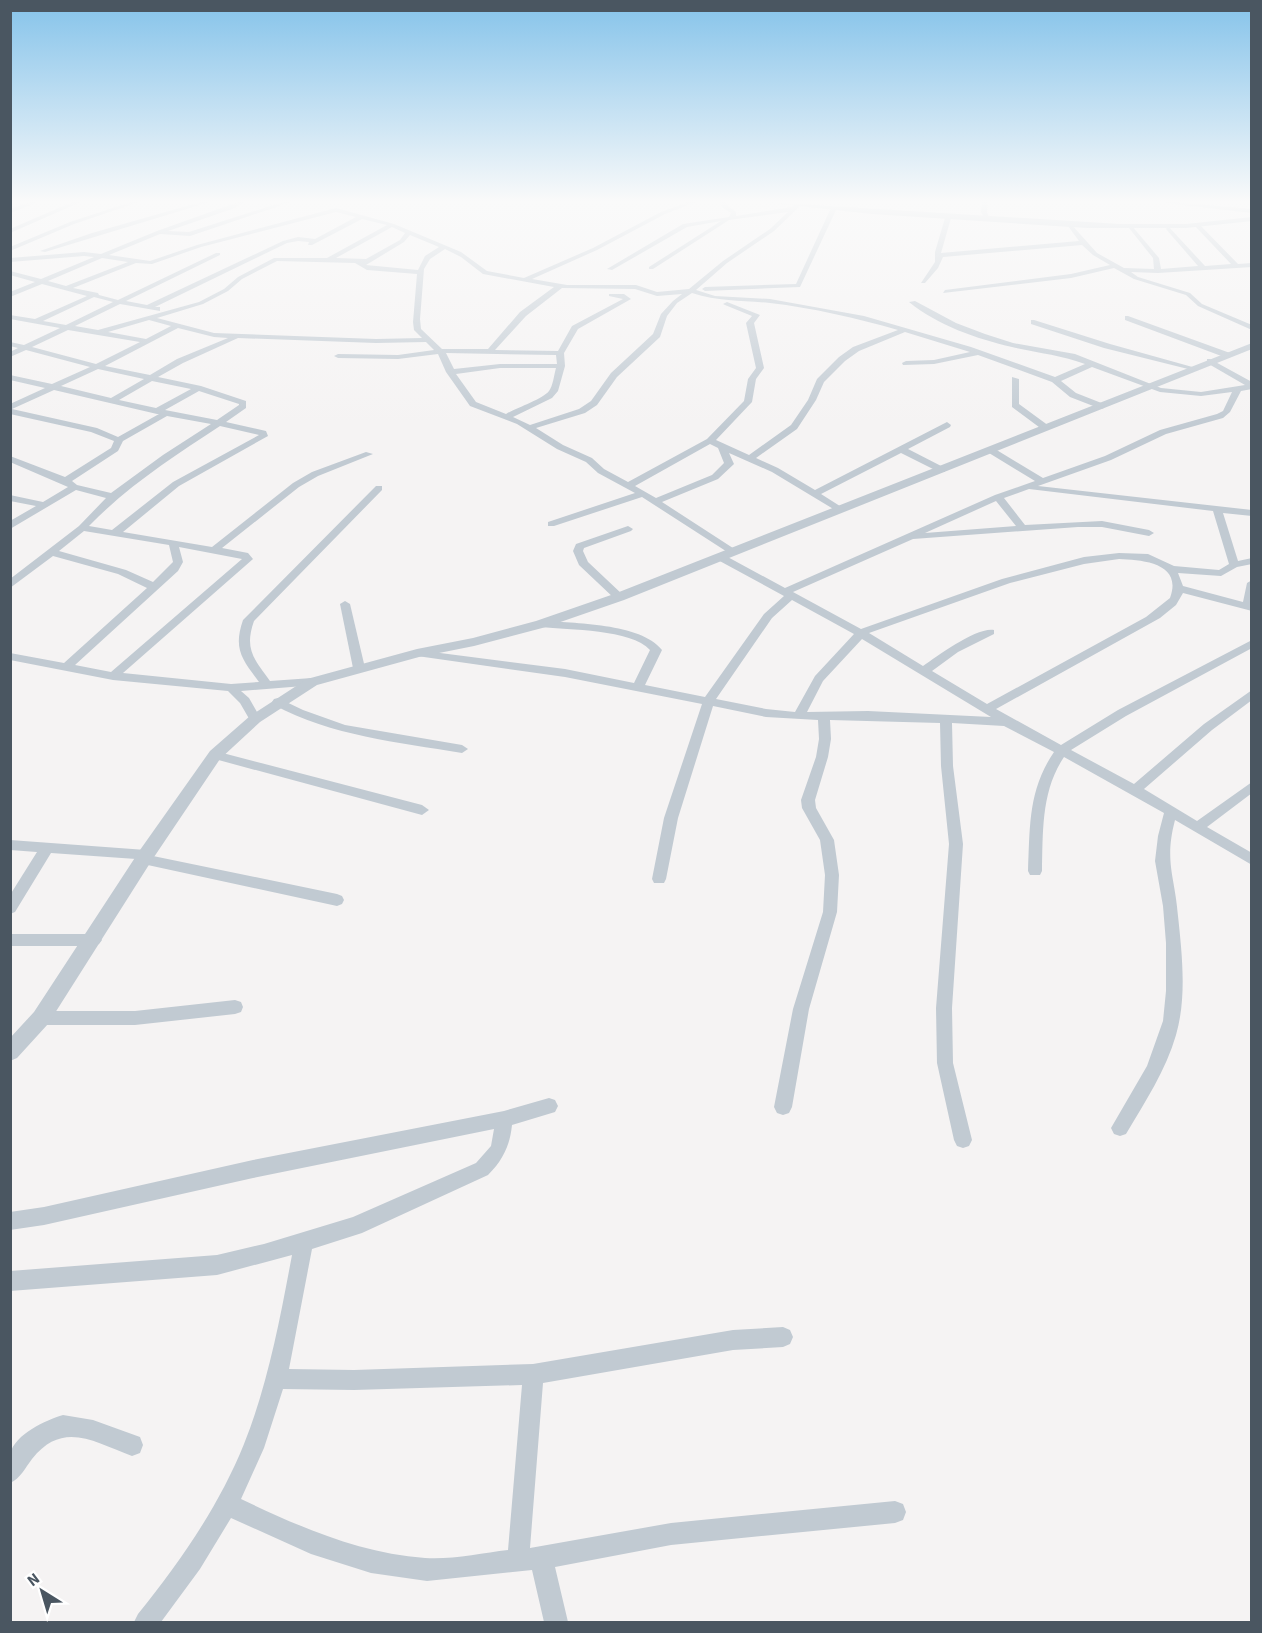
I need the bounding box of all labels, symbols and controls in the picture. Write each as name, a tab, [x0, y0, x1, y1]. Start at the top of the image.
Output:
north arrow	[12, 1561, 72, 1621]
text: N	[23, 1568, 44, 1592]

